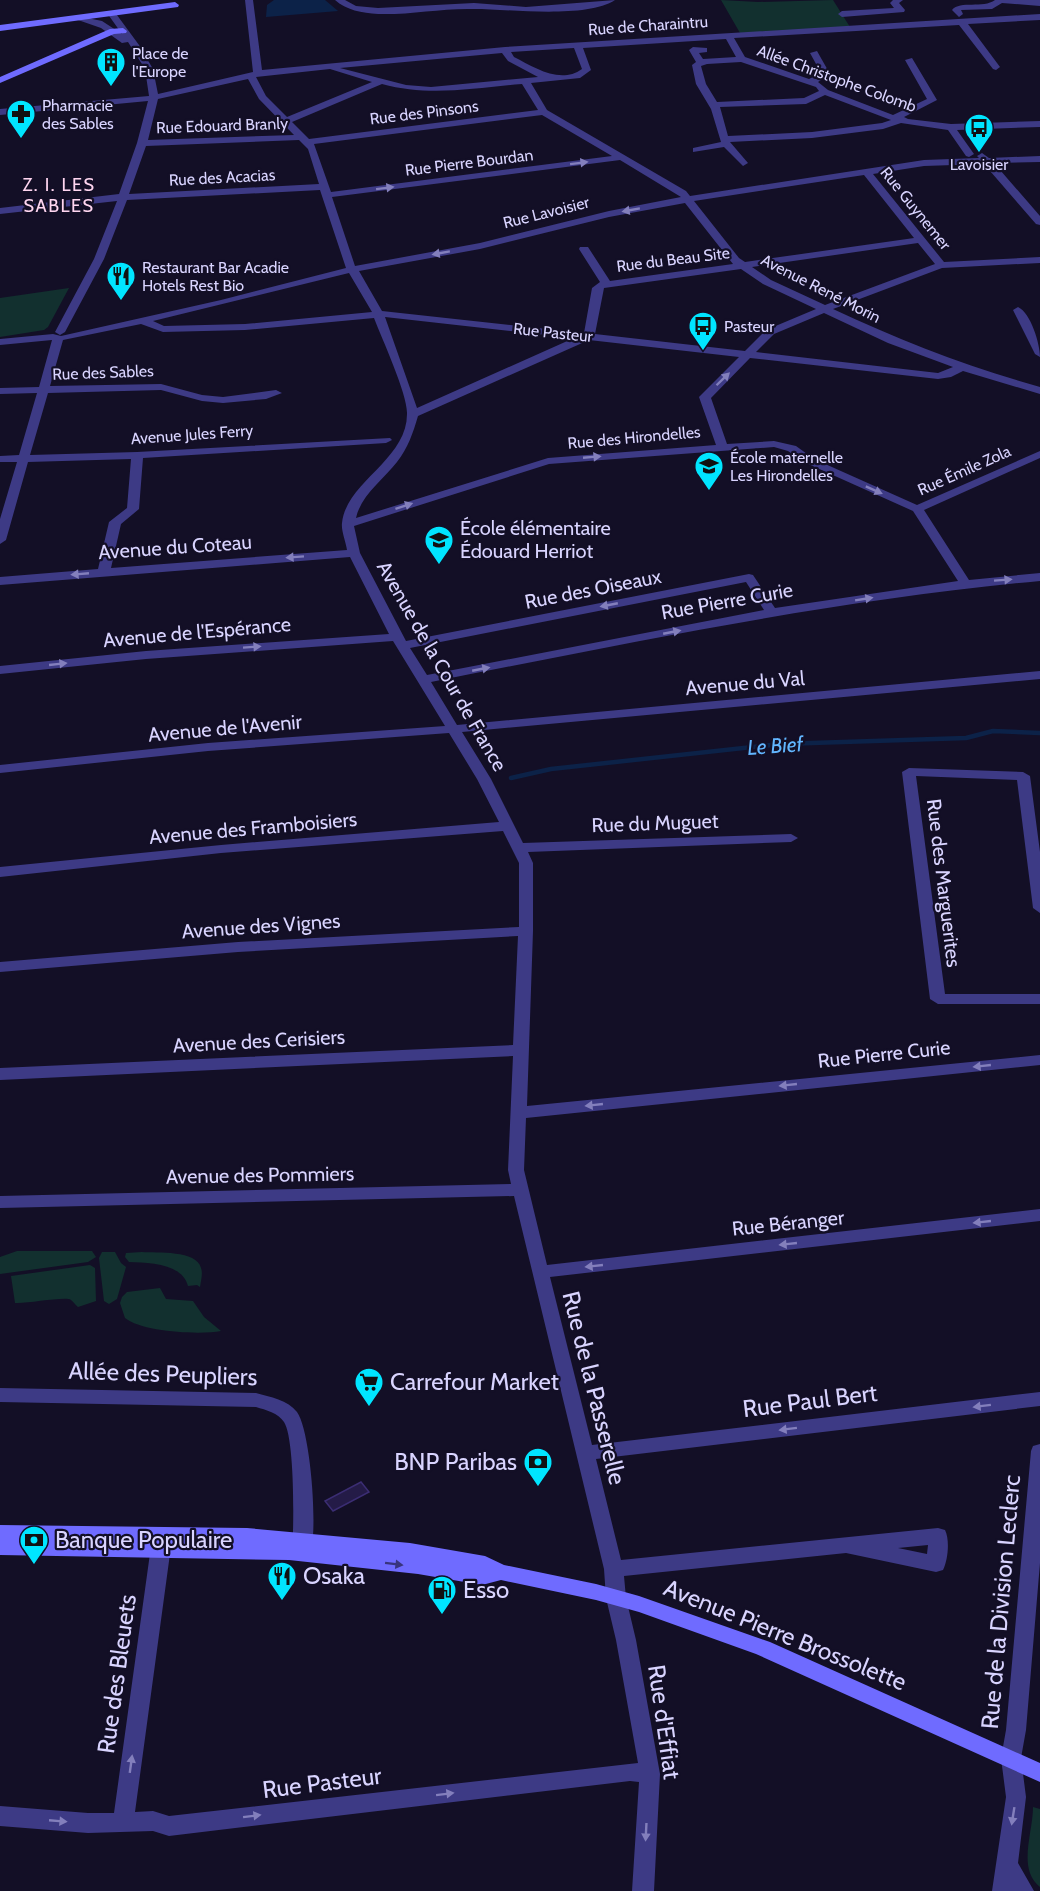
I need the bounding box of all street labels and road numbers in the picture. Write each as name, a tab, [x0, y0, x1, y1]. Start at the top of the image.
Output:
street label: Rue de Charaintru	[587, 12, 709, 39]
street label: Allée Christophe Colomb	[755, 41, 919, 116]
street label: Rue des Pinsons	[369, 96, 480, 129]
street label: Rue Edouard Branly	[156, 114, 288, 137]
street label: Rue Pierre Bourdan	[404, 145, 534, 180]
street label: Rue Guynemer	[876, 163, 955, 254]
street label: Rue des Acacias	[168, 165, 276, 190]
street label: Rue Lavoisier	[501, 192, 592, 232]
street label: Rue du Beau Site	[615, 243, 731, 276]
street label: Avenue René Morin	[758, 250, 884, 327]
street label: Rue Pasteur	[512, 319, 595, 346]
street label: Rue des Sables	[52, 361, 154, 384]
street label: Avenue Jules Ferry	[130, 421, 254, 448]
street label: Rue des Hirondelles	[567, 422, 702, 453]
street label: Rue Émile Zola	[915, 441, 1014, 499]
street label: Avenue du Coteau	[97, 530, 253, 564]
street label: Avenue de la Cour de France	[372, 557, 512, 775]
street label: Rue des Oiseaux	[523, 564, 664, 614]
street label: Rue Pierre Curie	[659, 578, 795, 624]
street label: Avenue de l'Espérance	[102, 612, 292, 652]
street label: Avenue du Val	[684, 666, 806, 700]
street label: Avenue de l'Avenir	[147, 709, 303, 747]
street label: Rue des Marguerites	[922, 797, 966, 969]
street label: Avenue des Framboisiers	[148, 807, 358, 849]
street label: Rue du Muguet	[591, 809, 719, 837]
street label: Avenue des Vignes	[181, 908, 341, 944]
street label: Avenue des Cerisiers	[172, 1025, 346, 1057]
street label: Rue Pierre Curie	[816, 1035, 952, 1073]
street label: Avenue des Pommiers	[166, 1161, 354, 1189]
street label: Rue Béranger	[731, 1205, 846, 1241]
street label: Rue de la Passerelle	[556, 1288, 633, 1488]
street label: Allée des Peupliers	[68, 1356, 258, 1391]
street label: Rue Paul Bert	[741, 1378, 879, 1423]
street label: Rue de la Division Leclerc	[975, 1473, 1026, 1730]
street label: Avenue Pierre Brossolette	[660, 1573, 911, 1696]
street label: Rue des Bleuets	[91, 1592, 142, 1755]
street label: Rue d'Effiat	[642, 1663, 687, 1781]
street label: Rue Pasteur	[261, 1761, 384, 1804]

